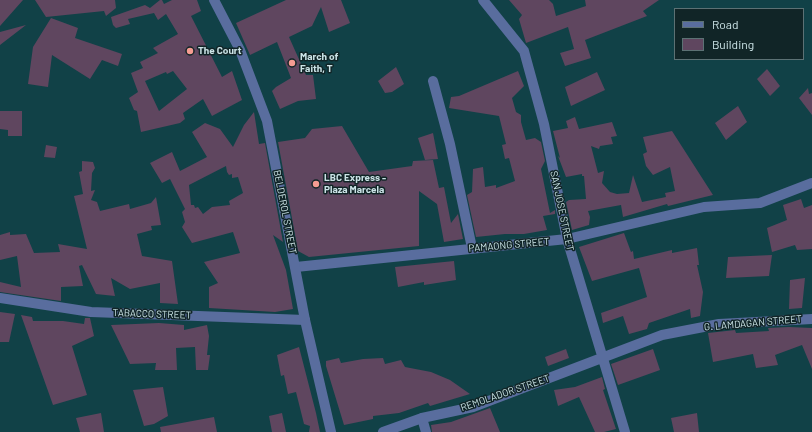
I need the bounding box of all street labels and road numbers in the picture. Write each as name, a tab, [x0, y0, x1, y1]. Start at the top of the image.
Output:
street label: BELDEROL STREET	[271, 169, 299, 255]
street label: SAN JOSE STREET	[548, 170, 576, 252]
street label: PAMAONG STREET	[468, 235, 550, 255]
street label: TABACCO STREET	[112, 307, 192, 321]
street label: G. LAMDAGAN STREET	[704, 313, 802, 333]
street label: REMOLADOR STREET	[459, 372, 551, 414]

